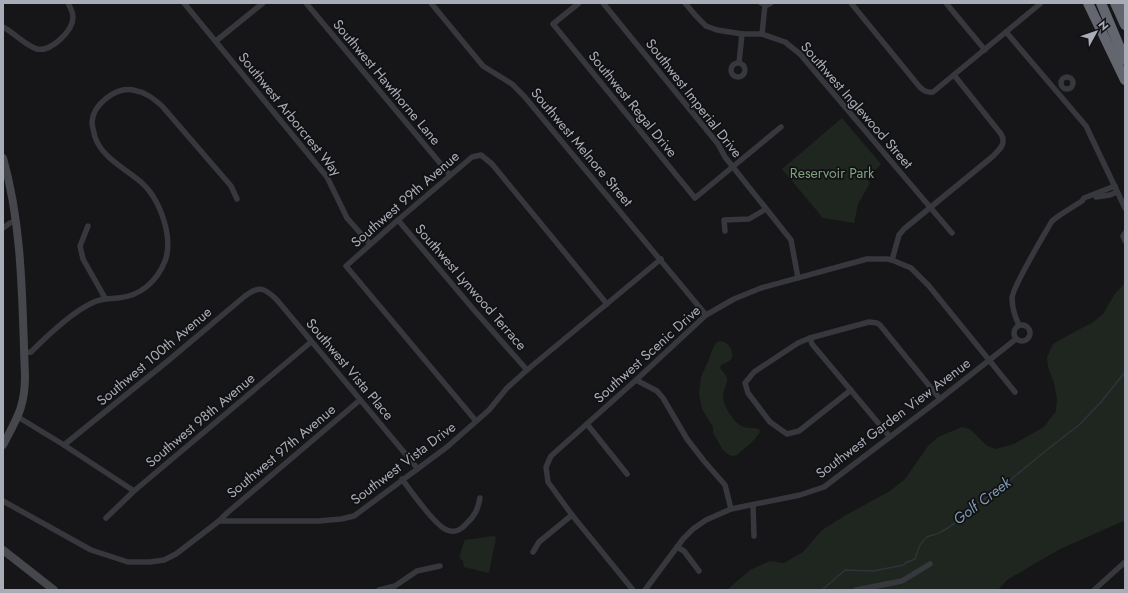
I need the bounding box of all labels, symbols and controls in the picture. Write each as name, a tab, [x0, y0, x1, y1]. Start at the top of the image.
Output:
north arrow	[1076, 12, 1116, 52]
street label: Southwest Hawthorne Lane	[328, 15, 446, 149]
text: N	[1095, 17, 1113, 34]
street label: Southwest Imperial Drive	[641, 34, 747, 162]
street label: Southwest Inglewood Street	[796, 37, 918, 173]
street label: Southwest Regal Drive	[584, 47, 682, 161]
street label: Southwest Arborcrest Way	[234, 48, 347, 181]
street label: Southwest Melnore Street	[526, 83, 638, 211]
street label: Southwest 99th Avenue	[346, 146, 464, 252]
park label: Reservoir Park	[790, 163, 875, 183]
street label: Southwest Lynwood Terrace	[411, 220, 531, 354]
street label: Southwest Scenic Drive	[589, 301, 705, 407]
street label: Southwest 100th Avenue	[92, 302, 216, 410]
street label: Southwest Vista Place	[301, 314, 399, 424]
street label: Southwest Garden View Avenue	[811, 353, 975, 483]
street label: Southwest 98th Avenue	[141, 368, 259, 472]
street label: Southwest 97th Avenue	[222, 399, 340, 503]
street label: Southwest Vista Drive	[346, 417, 460, 509]
water label: Golf Creek	[948, 472, 1016, 530]

